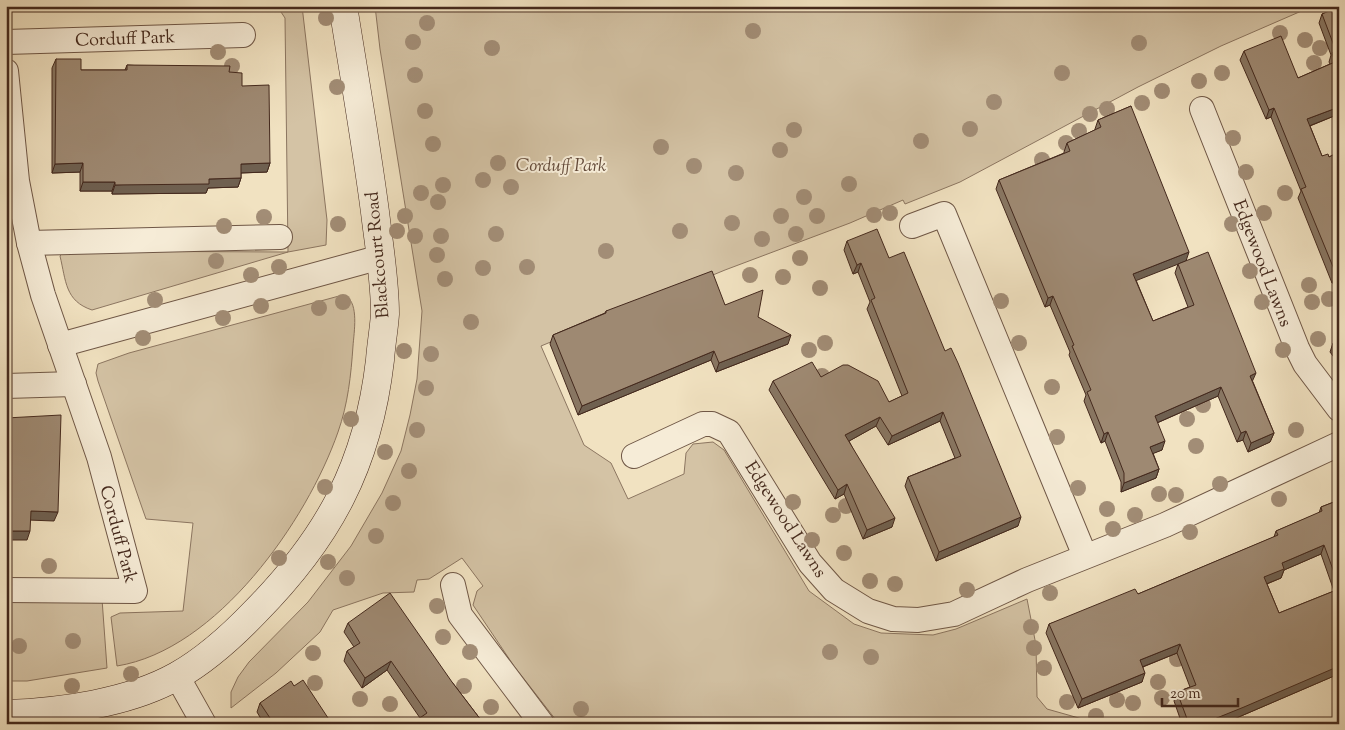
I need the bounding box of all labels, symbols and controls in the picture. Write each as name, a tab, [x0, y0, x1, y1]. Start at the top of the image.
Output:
street label: Corduff Park	[75, 25, 176, 55]
park label: Corduff Park	[516, 154, 606, 180]
street label: Blackcourt Road	[360, 190, 397, 319]
street label: Edgewood Lawns	[1225, 196, 1297, 331]
street label: Edgewood Lawns	[737, 457, 832, 584]
street label: Corduff Park	[92, 483, 143, 586]
scale bar	[1162, 675, 1239, 707]
text: 20 m	[1170, 684, 1201, 705]

